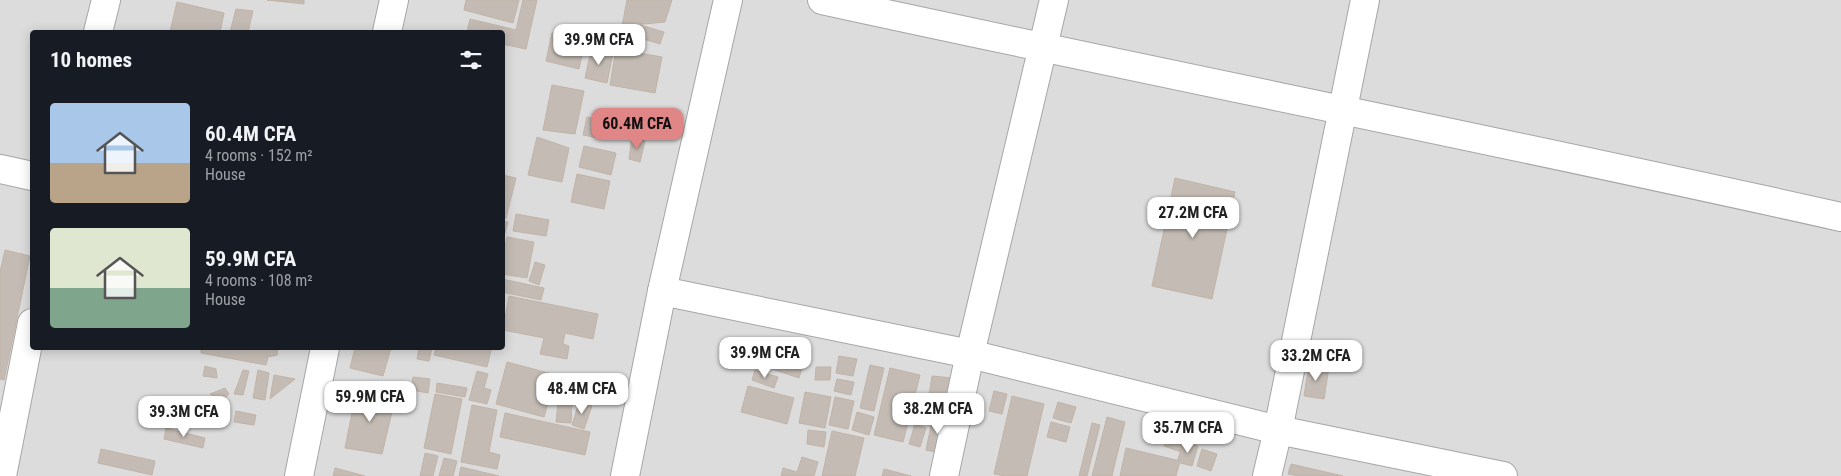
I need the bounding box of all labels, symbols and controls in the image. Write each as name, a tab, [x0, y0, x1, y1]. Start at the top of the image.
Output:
pin: 39.9M CFA	[542, 23, 656, 66]
text: 39.9M CFA	[564, 30, 634, 49]
icon: filters	[457, 46, 485, 74]
text: 10 homes	[50, 48, 132, 72]
pin: 60.4M CFA	[580, 108, 694, 150]
text: 60.4M CFA	[602, 114, 672, 133]
text: 60.4M CFA	[205, 122, 296, 146]
icon: home	[90, 123, 150, 183]
text: 4 rooms · 152 m²	[205, 146, 313, 165]
text: House	[205, 165, 245, 184]
pin: 27.2M CFA	[1136, 196, 1250, 239]
text: 27.2M CFA	[1158, 203, 1228, 222]
text: 59.9M CFA	[205, 247, 296, 271]
icon: home	[90, 248, 150, 308]
text: 4 rooms · 108 m²	[205, 271, 313, 290]
text: House	[205, 290, 245, 309]
pin: 39.9M CFA	[708, 336, 822, 379]
pin: 33.2M CFA	[1259, 340, 1373, 382]
text: 39.9M CFA	[730, 343, 800, 362]
text: 33.2M CFA	[1281, 346, 1351, 365]
pin: 48.4M CFA	[525, 372, 639, 415]
text: 48.4M CFA	[547, 379, 617, 398]
pin: 59.9M CFA	[313, 380, 427, 423]
text: 59.9M CFA	[335, 387, 405, 406]
pin: 38.2M CFA	[881, 392, 995, 435]
pin: 39.3M CFA	[127, 396, 241, 438]
text: 38.2M CFA	[903, 399, 973, 418]
text: 39.3M CFA	[149, 402, 219, 421]
pin: 35.7M CFA	[1131, 412, 1245, 454]
text: 35.7M CFA	[1153, 418, 1223, 437]

